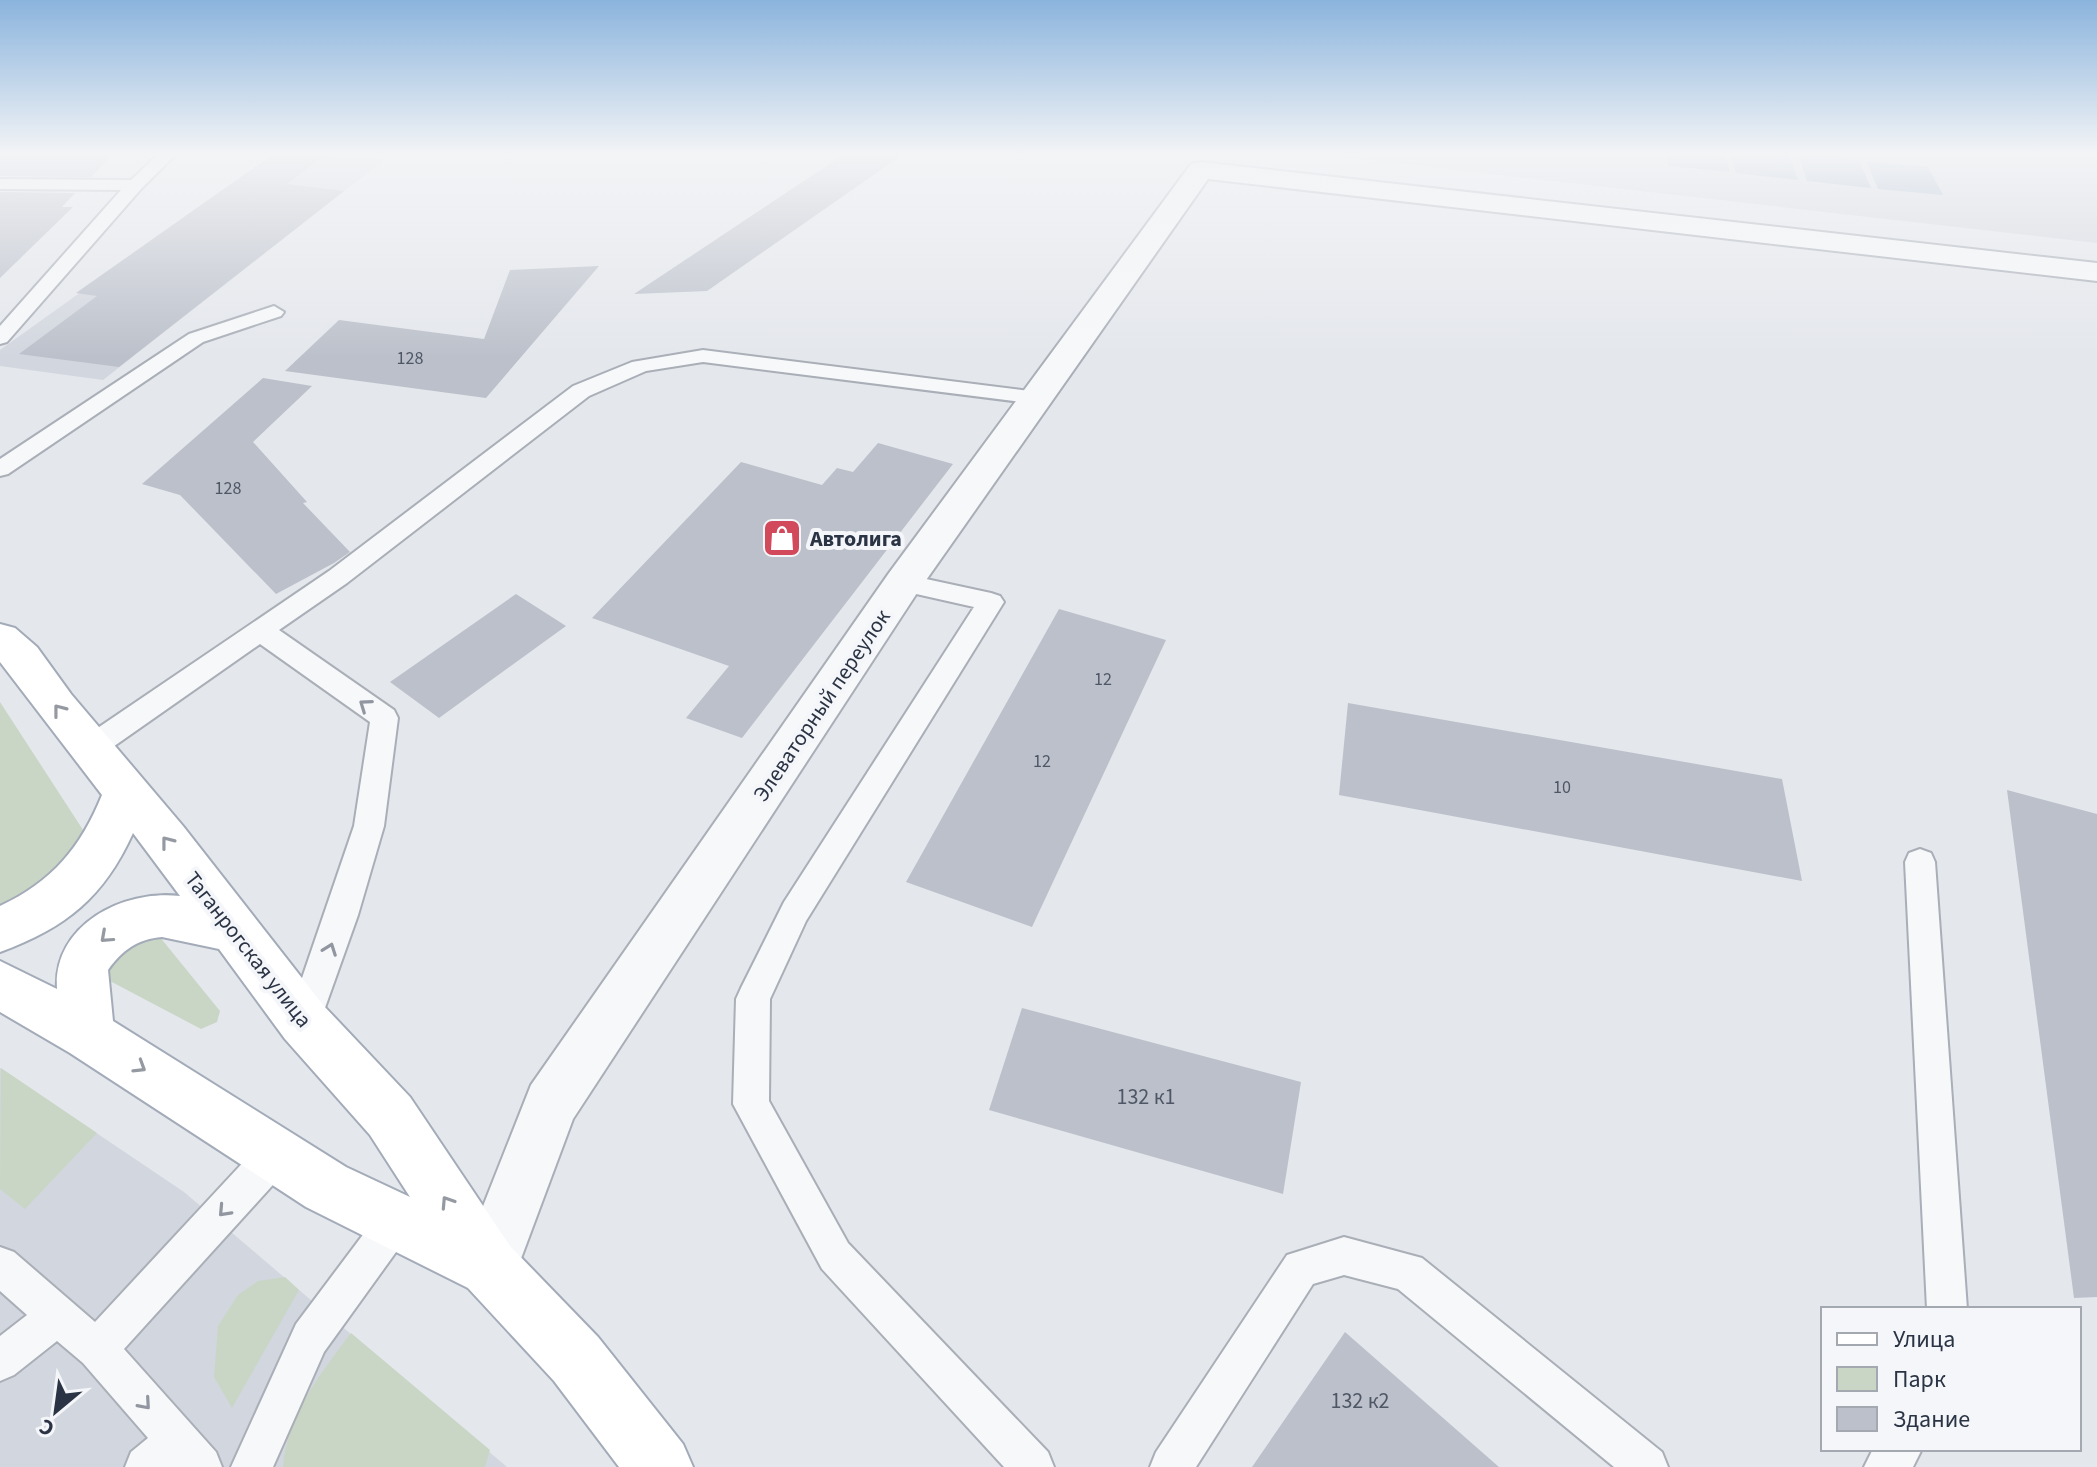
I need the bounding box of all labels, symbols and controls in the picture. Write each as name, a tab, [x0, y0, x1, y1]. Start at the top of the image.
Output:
house number: 128	[397, 346, 423, 371]
house number: 128	[215, 476, 241, 501]
shop icon: Автолига	[761, 517, 803, 559]
place label: Автолига	[809, 523, 902, 555]
street label: Элеваторный переулок	[745, 603, 898, 808]
house number: 12	[1094, 667, 1112, 692]
one-way arrow	[360, 700, 374, 715]
one-way arrow	[55, 704, 69, 719]
house number: 12	[1033, 749, 1051, 774]
house number: 10	[1553, 775, 1571, 800]
one-way arrow	[162, 837, 177, 851]
street label: Таганрогская улица	[177, 865, 319, 1035]
one-way arrow	[101, 928, 115, 942]
one-way arrow	[321, 942, 337, 956]
one-way arrow	[131, 1058, 146, 1073]
house number: 132 к1	[1116, 1081, 1176, 1113]
one-way arrow	[441, 1196, 456, 1210]
one-way arrow	[220, 1201, 234, 1216]
legend	[1821, 1307, 2081, 1451]
text: Улица	[1893, 1322, 1955, 1357]
text: Парк	[1893, 1362, 1946, 1397]
north arrow	[16, 1371, 96, 1451]
house number: 132 к2	[1330, 1385, 1390, 1417]
one-way arrow	[135, 1394, 149, 1409]
text: Здание	[1893, 1402, 1970, 1437]
text: С	[33, 1410, 60, 1445]

